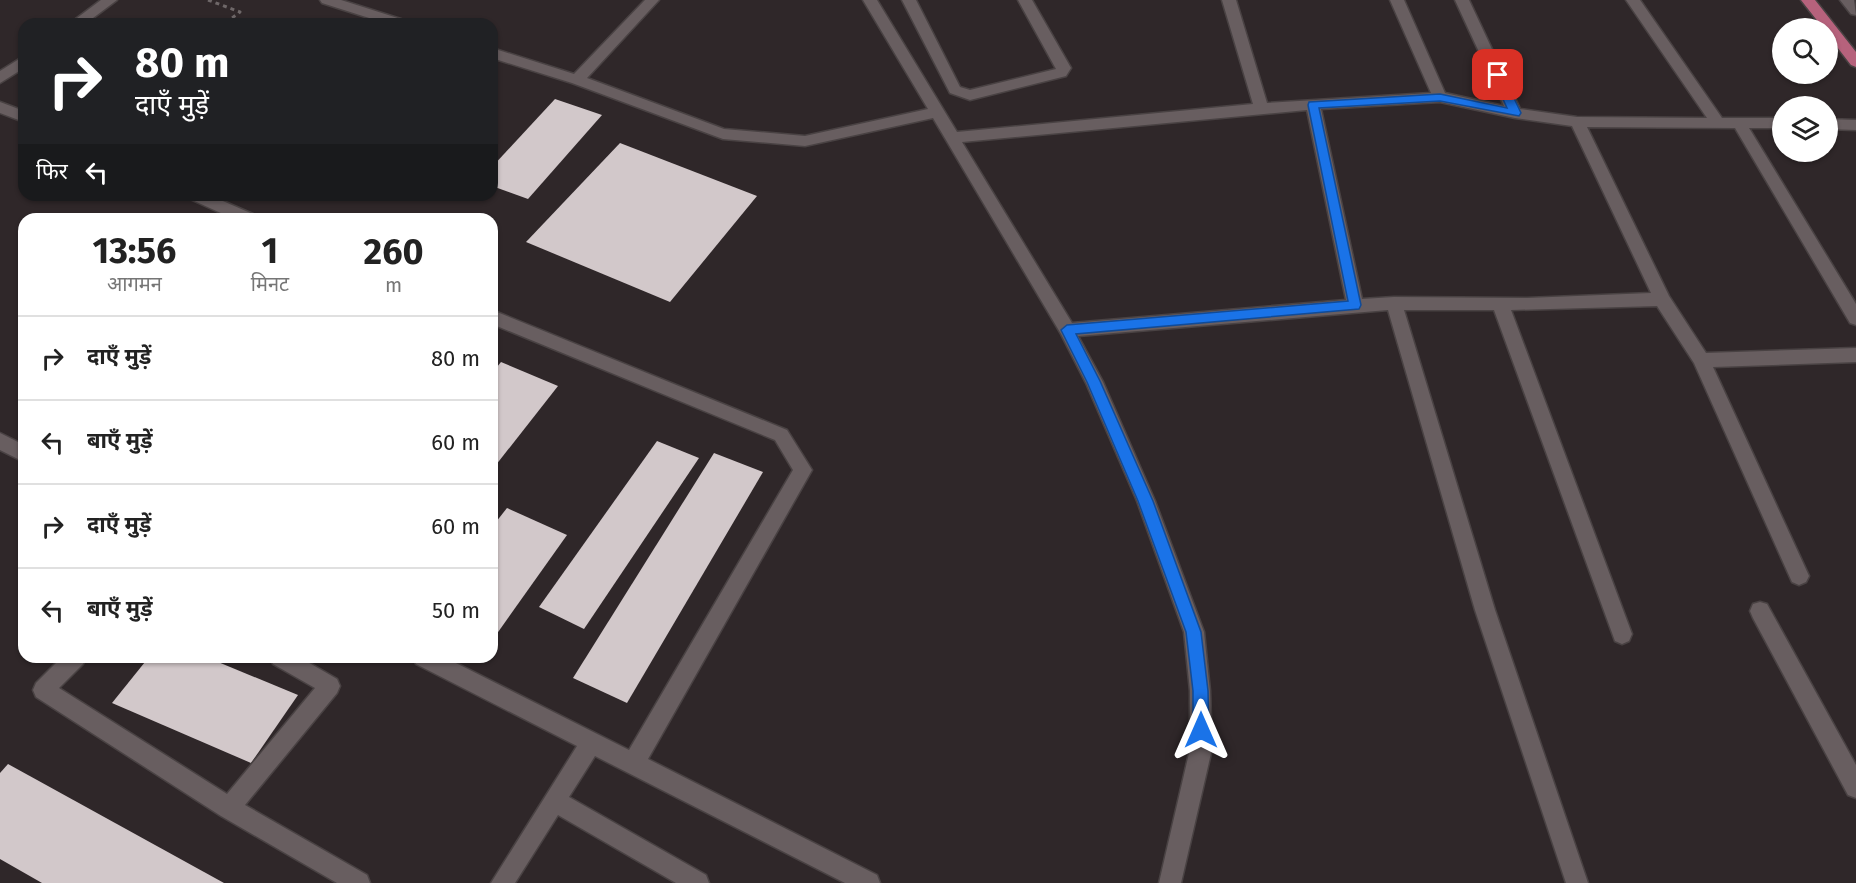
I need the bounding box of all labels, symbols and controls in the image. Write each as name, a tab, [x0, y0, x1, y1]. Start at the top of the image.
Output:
map controls	[1772, 18, 1838, 162]
button: search	[1772, 18, 1838, 84]
text: 80 m	[135, 38, 229, 88]
icon: right	[36, 42, 114, 120]
pin	[1472, 49, 1523, 100]
icon: arrive	[1481, 58, 1514, 91]
text: दाएँ मुड़ें	[135, 89, 209, 121]
button: layers	[1772, 96, 1838, 162]
icon: left	[80, 156, 113, 189]
text: फिर	[36, 158, 68, 185]
text: 13:56	[92, 229, 176, 273]
text: 1	[262, 229, 278, 273]
text: 260	[364, 230, 424, 274]
text: आगमन	[107, 272, 162, 296]
text: मिनट	[251, 272, 289, 296]
text: m	[385, 273, 402, 297]
icon: right	[36, 342, 69, 375]
text: दाएँ मुड़ें	[87, 343, 151, 370]
text: 80 m	[431, 345, 480, 372]
icon: left	[36, 426, 69, 459]
text: बाएँ मुड़ें	[87, 427, 153, 454]
text: 60 m	[431, 429, 480, 456]
icon: right	[36, 510, 69, 543]
text: दाएँ मुड़ें	[87, 511, 151, 538]
text: 60 m	[431, 513, 480, 540]
icon: left	[36, 594, 69, 627]
text: बाएँ मुड़ें	[87, 595, 153, 622]
text: 50 m	[432, 597, 480, 624]
position arrow	[1169, 698, 1233, 762]

